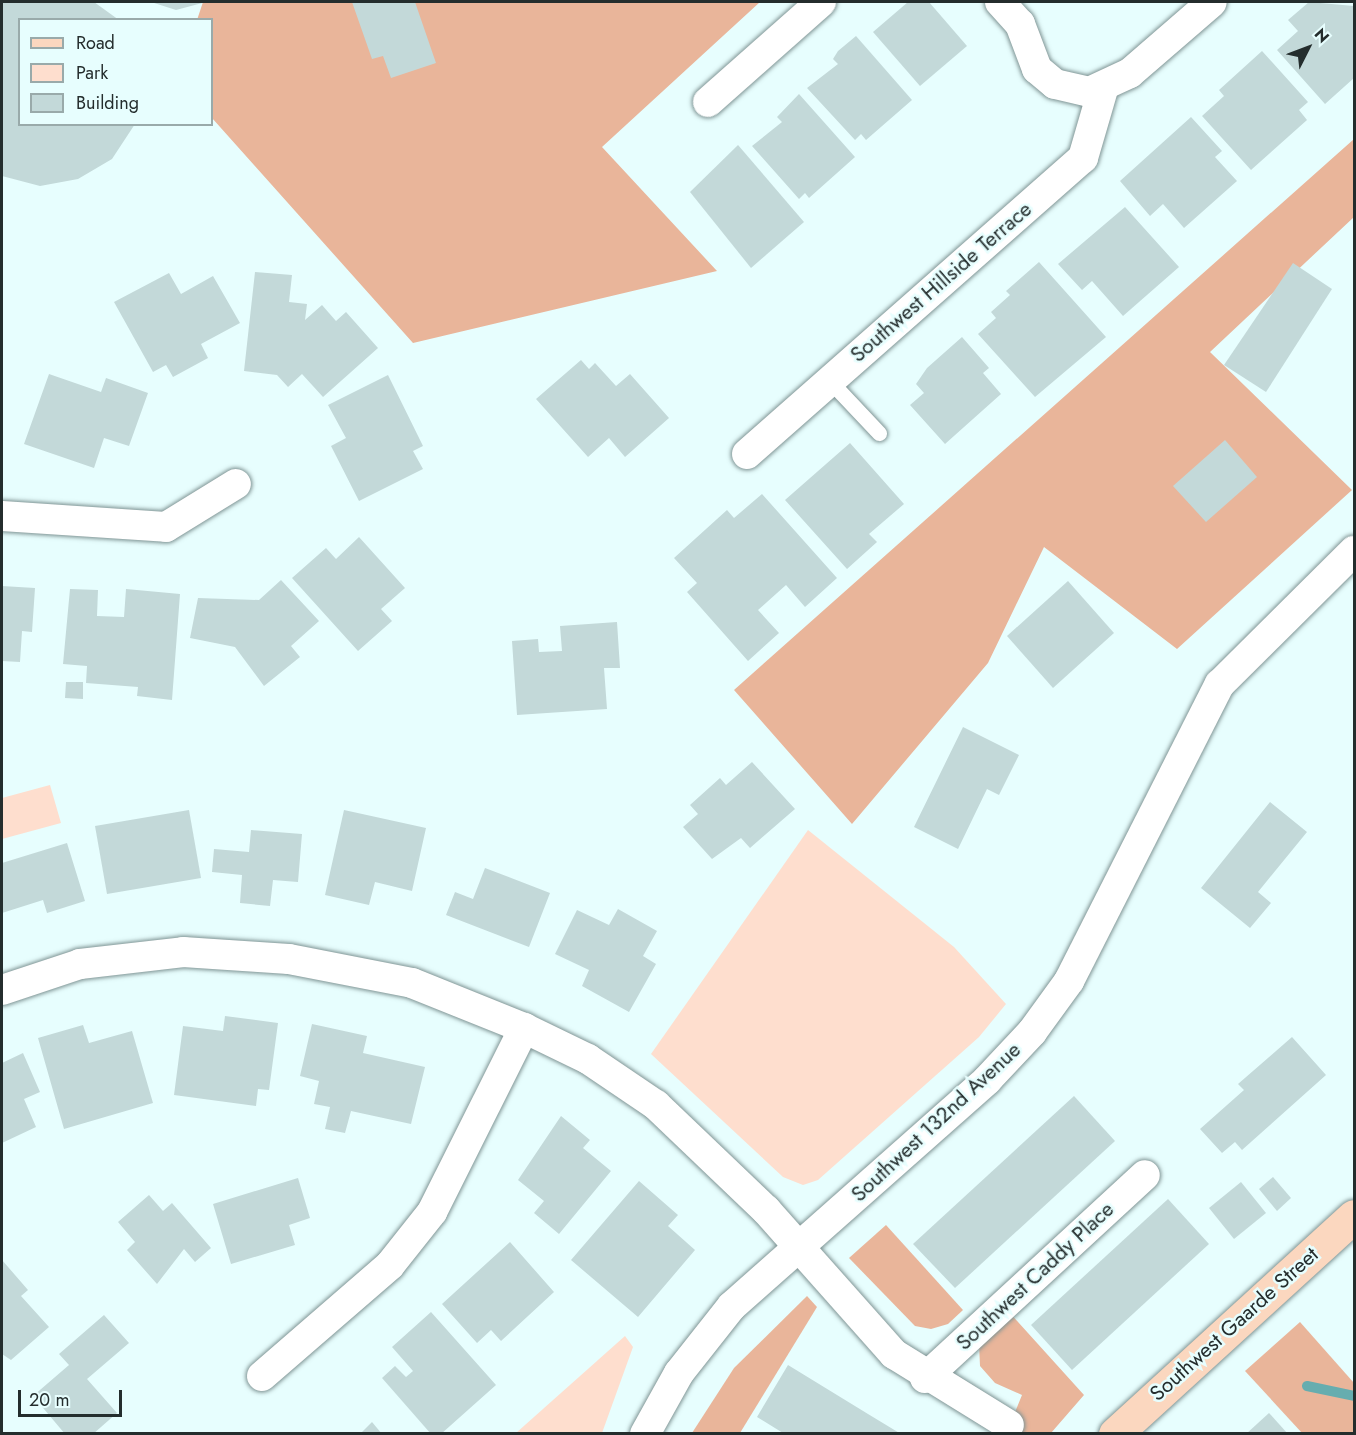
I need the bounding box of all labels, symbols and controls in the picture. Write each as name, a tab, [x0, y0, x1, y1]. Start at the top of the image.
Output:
legend	[18, 18, 213, 126]
north arrow	[1278, 18, 1338, 78]
text: N	[1309, 23, 1335, 48]
text: Road	[76, 30, 115, 56]
text: Park	[76, 60, 108, 86]
text: Building	[76, 90, 139, 116]
street label: Southwest Hillside Terrace	[845, 197, 1037, 367]
street label: Southwest 132nd Avenue	[846, 1037, 1026, 1207]
street label: Southwest Caddy Place	[951, 1197, 1119, 1355]
street label: Southwest Gaarde Street	[1145, 1242, 1323, 1406]
scale bar	[21, 1378, 124, 1416]
text: 20 m	[29, 1387, 69, 1413]

